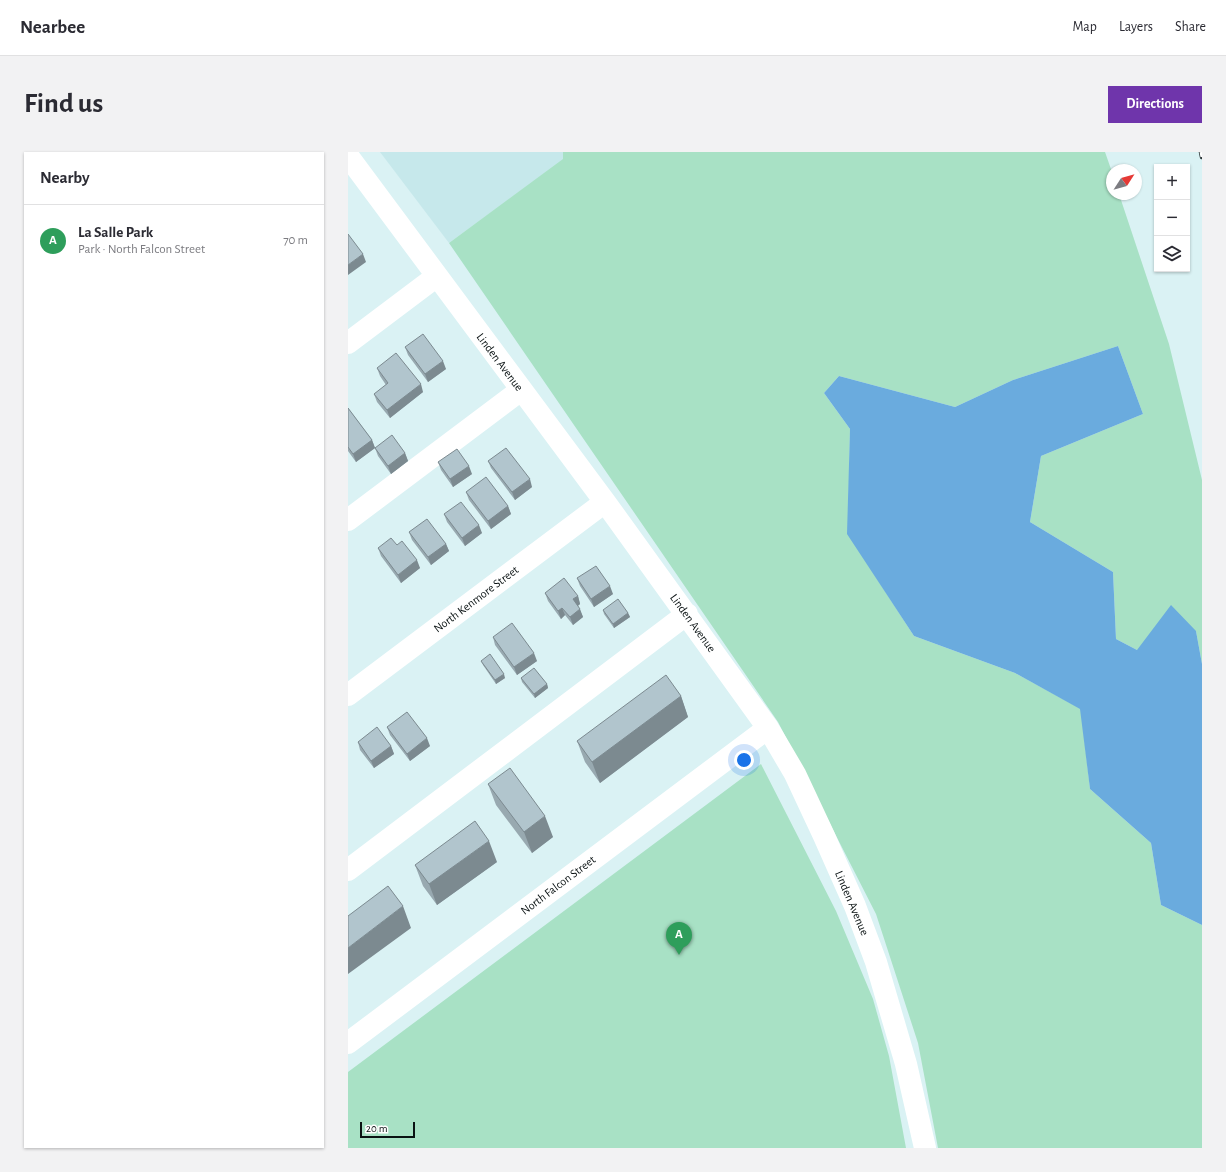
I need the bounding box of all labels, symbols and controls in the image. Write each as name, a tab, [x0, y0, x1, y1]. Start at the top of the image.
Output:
text: Nearbee	[20, 18, 85, 37]
text: Map	[1072, 20, 1097, 34]
text: Layers	[1119, 20, 1153, 34]
text: Share	[1175, 20, 1206, 34]
button: Directions	[1108, 86, 1202, 123]
text: Find us	[24, 90, 103, 118]
north arrow	[1106, 164, 1142, 200]
map controls	[1154, 164, 1190, 272]
button: +	[1154, 164, 1190, 200]
text: Nearby	[40, 169, 90, 186]
button: −	[1154, 200, 1190, 236]
text: La Salle Park	[78, 225, 153, 240]
text: A	[49, 234, 57, 247]
text: 70 m	[283, 234, 308, 247]
button: layers	[1154, 236, 1190, 272]
text: Park · North Falcon Street	[78, 243, 205, 256]
street label: Linden Avenue	[474, 331, 526, 393]
street label: North Kenmore Street	[431, 563, 521, 635]
street label: Linden Avenue	[668, 592, 718, 654]
your location	[734, 750, 754, 770]
street label: North Falcon Street	[519, 853, 598, 917]
street label: Linden Avenue	[833, 869, 871, 937]
pin: A	[666, 922, 692, 955]
scale bar	[360, 1120, 415, 1139]
text: 20 m	[366, 1123, 387, 1134]

